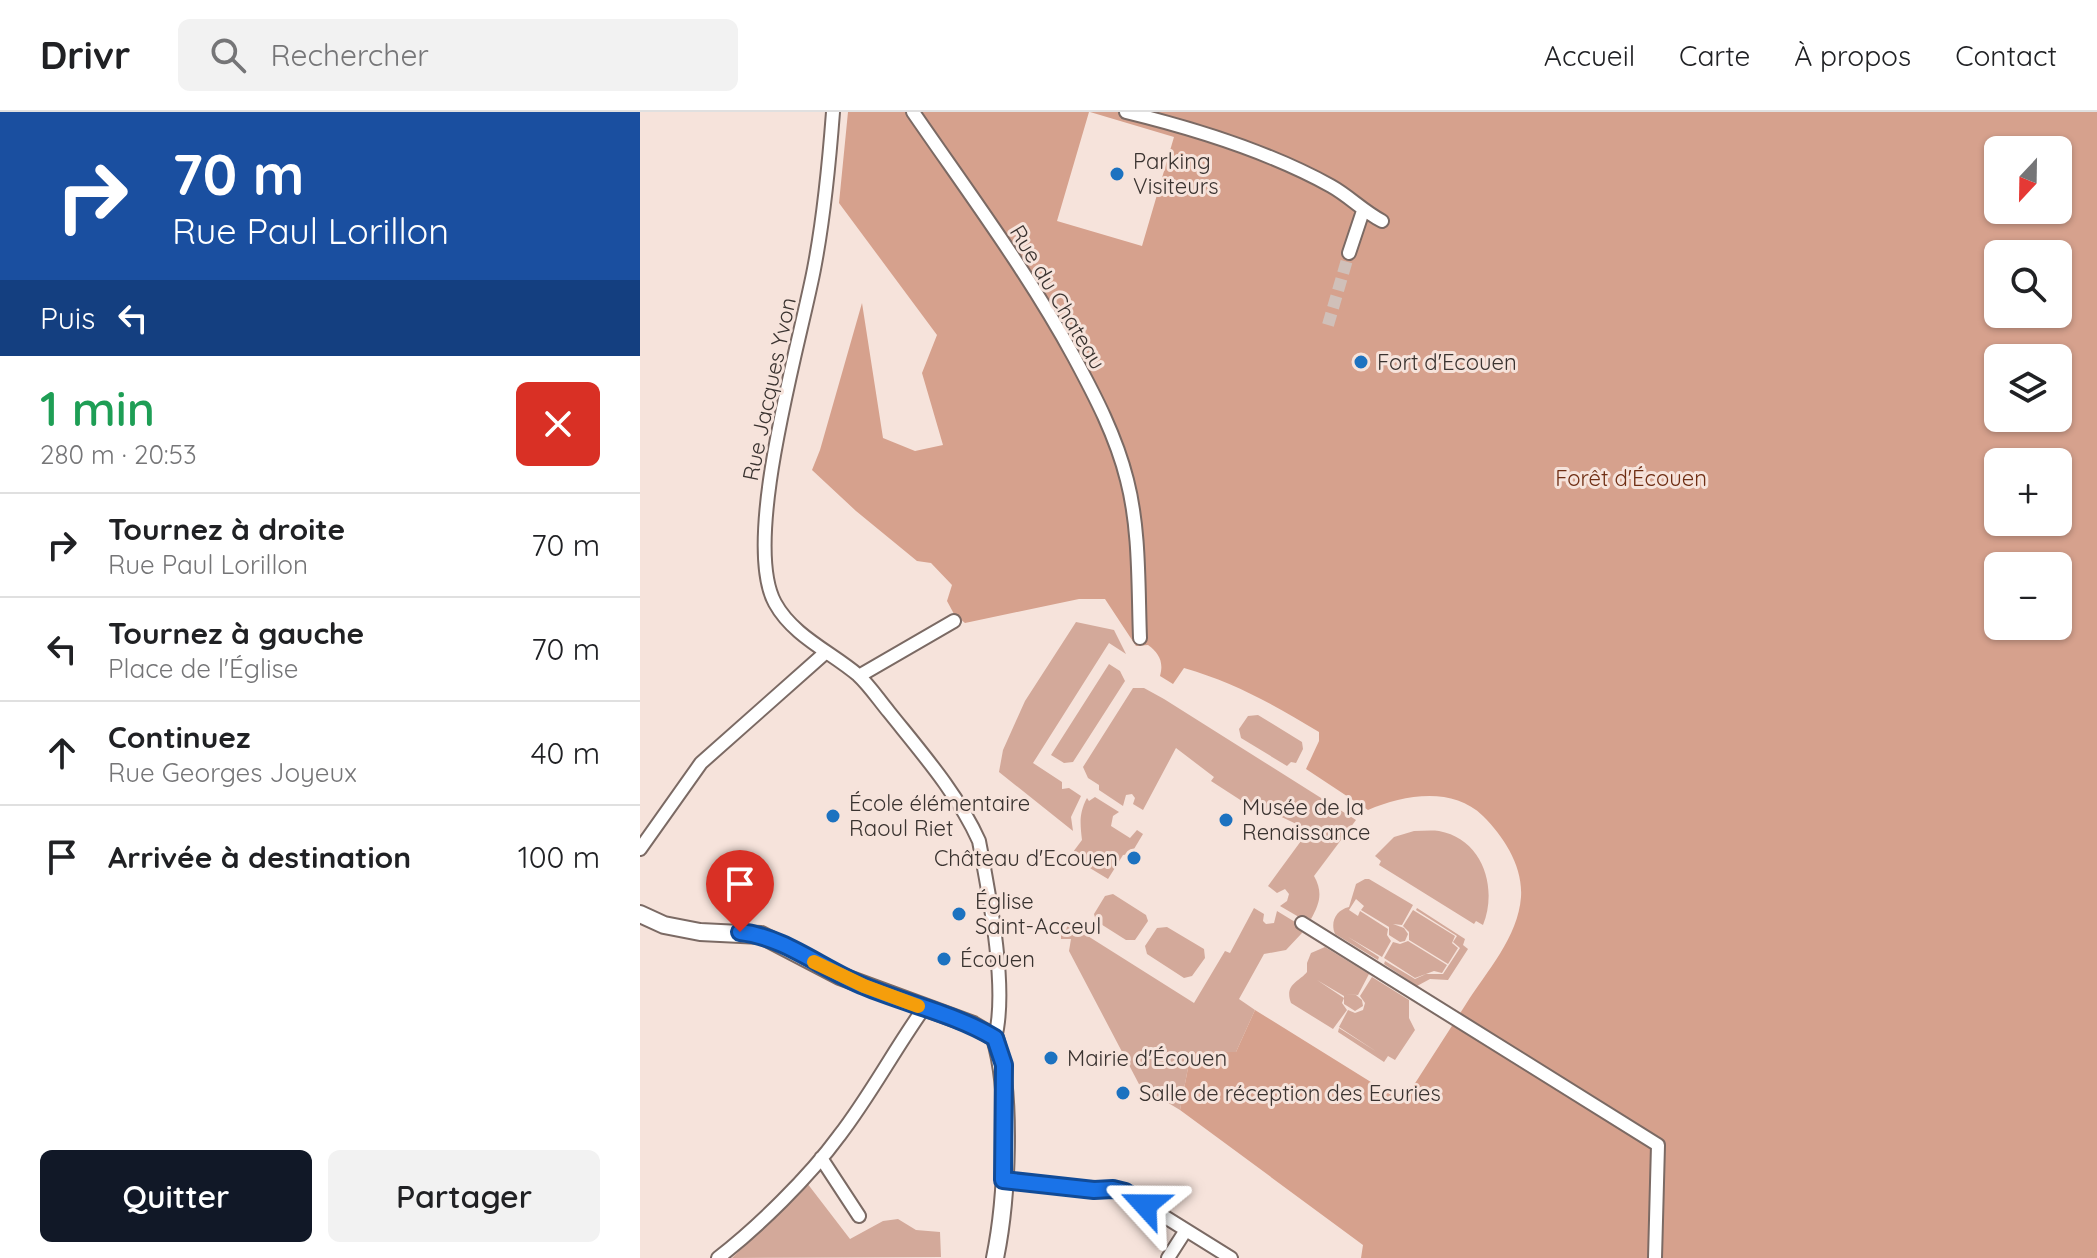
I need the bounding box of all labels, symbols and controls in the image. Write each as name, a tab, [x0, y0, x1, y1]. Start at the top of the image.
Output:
search box	[178, 19, 738, 91]
text: Drivr	[40, 31, 130, 79]
icon: search	[206, 33, 250, 77]
text: Rechercher	[270, 36, 429, 74]
text: Accueil	[1544, 38, 1635, 73]
text: Carte	[1679, 38, 1750, 73]
text: À propos	[1794, 38, 1911, 73]
text: Contact	[1955, 38, 2057, 73]
north arrow	[1984, 136, 2072, 224]
map controls	[1984, 136, 2072, 640]
text: 70 m	[172, 139, 304, 209]
icon: right	[40, 144, 144, 248]
place label: Parking Visiteurs	[1133, 147, 1218, 200]
marker: Parking Visiteurs	[1108, 165, 1126, 183]
text: Rue Paul Lorillon	[172, 208, 449, 253]
street label: Rue du Chateau	[1004, 220, 1112, 374]
button: search	[1984, 240, 2072, 328]
street label: Rue Jacques Yvon	[736, 295, 802, 483]
icon: left	[111, 296, 155, 340]
text: Puis	[40, 299, 95, 337]
button: layers	[1984, 344, 2072, 432]
place label: Fort d'Ecouen	[1377, 348, 1517, 376]
marker: Fort d'Ecouen	[1352, 353, 1370, 371]
text: 1 min	[40, 378, 155, 438]
button: close	[516, 382, 600, 466]
text: 280 m · 20:53	[40, 438, 197, 471]
button: +	[1984, 448, 2072, 536]
park label: Forêt d'Écouen	[1555, 464, 1707, 492]
text: Tournez à droite	[108, 510, 345, 548]
icon: right	[40, 523, 84, 567]
text: 70 m	[531, 526, 600, 564]
text: Rue Paul Lorillon	[108, 548, 308, 581]
button: −	[1984, 552, 2072, 640]
text: Tournez à gauche	[108, 614, 364, 652]
icon: left	[40, 627, 84, 671]
text: 70 m	[531, 630, 600, 668]
text: Place de l'Église	[108, 652, 298, 685]
text: Continuez	[108, 718, 250, 756]
icon: ahead	[40, 731, 84, 775]
text: 40 m	[531, 734, 600, 772]
text: Rue Georges Joyeux	[108, 756, 357, 789]
place label: École élémentaire Raoul Riet	[849, 789, 1030, 842]
place label: Musée de la Renaissance	[1242, 793, 1371, 846]
marker: École élémentaire Raoul Riet	[824, 807, 842, 825]
marker: Musée de la Renaissance	[1217, 811, 1235, 829]
icon: arrive	[40, 835, 84, 879]
text: Arrivée à destination	[108, 838, 411, 876]
text: 100 m	[518, 838, 600, 876]
place label: Château d'Ecouen	[934, 844, 1118, 872]
marker: Château d'Ecouen	[1125, 849, 1143, 867]
pin	[706, 850, 774, 932]
icon: arrive	[718, 862, 762, 906]
place label: Église Saint-Acceul	[975, 887, 1101, 940]
marker: Église Saint-Acceul	[950, 905, 968, 923]
place label: Écouen	[960, 945, 1035, 973]
marker: Écouen	[935, 950, 953, 968]
place label: Mairie d'Écouen	[1067, 1044, 1227, 1072]
marker: Mairie d'Écouen	[1042, 1049, 1060, 1067]
place label: Salle de réception des Ecuries	[1139, 1079, 1441, 1107]
marker: Salle de réception des Ecuries	[1114, 1084, 1132, 1102]
button: Quitter	[40, 1150, 312, 1242]
button: Partager	[328, 1150, 600, 1242]
position arrow	[1103, 1163, 1187, 1247]

